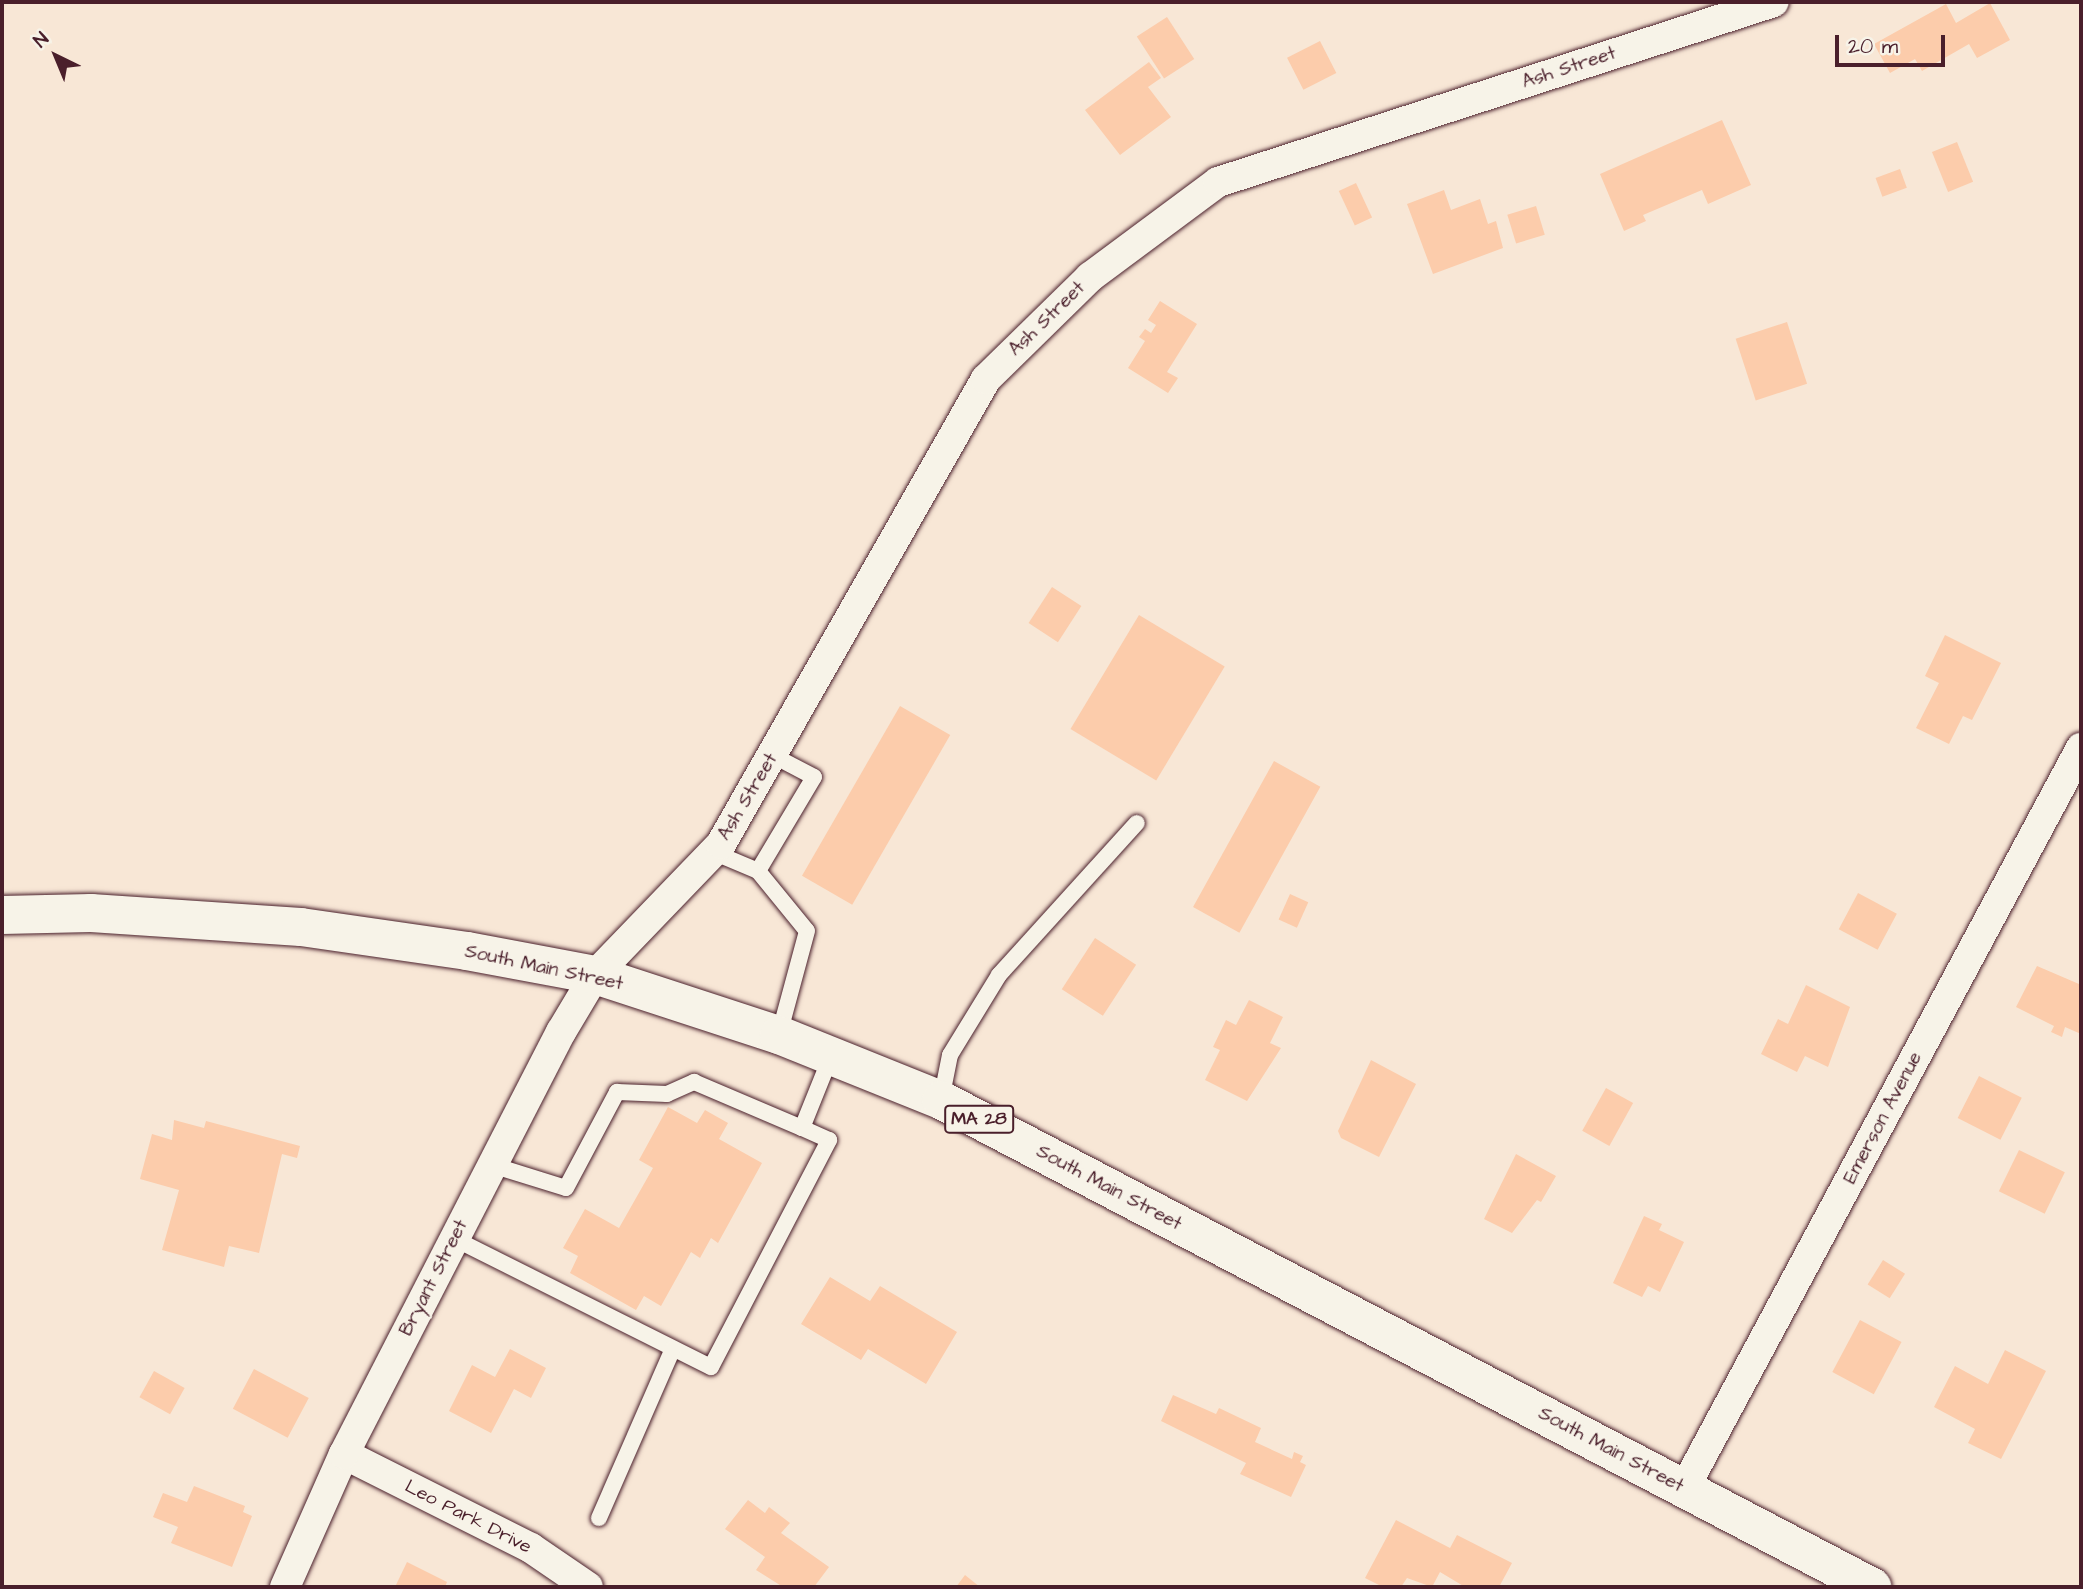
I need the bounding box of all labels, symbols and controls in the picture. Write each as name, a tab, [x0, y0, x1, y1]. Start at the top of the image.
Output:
north arrow	[21, 21, 91, 91]
scale bar	[1838, 21, 1948, 65]
text: N	[28, 26, 55, 54]
text: 20 m	[1848, 32, 1898, 61]
street label: Ash Street	[1519, 42, 1619, 94]
street label: Ash Street	[1004, 277, 1090, 361]
street label: Ash Street	[713, 749, 783, 845]
street label: South Main Street	[463, 940, 625, 996]
street label: Emerson Avenue	[1839, 1048, 1927, 1188]
road number: MA 28	[944, 1104, 1014, 1134]
street label: South Main Street	[1032, 1140, 1186, 1236]
street label: Bryant Street	[395, 1216, 473, 1340]
street label: South Main Street	[1534, 1402, 1688, 1498]
street label: Leo Park Drive	[401, 1475, 535, 1559]

